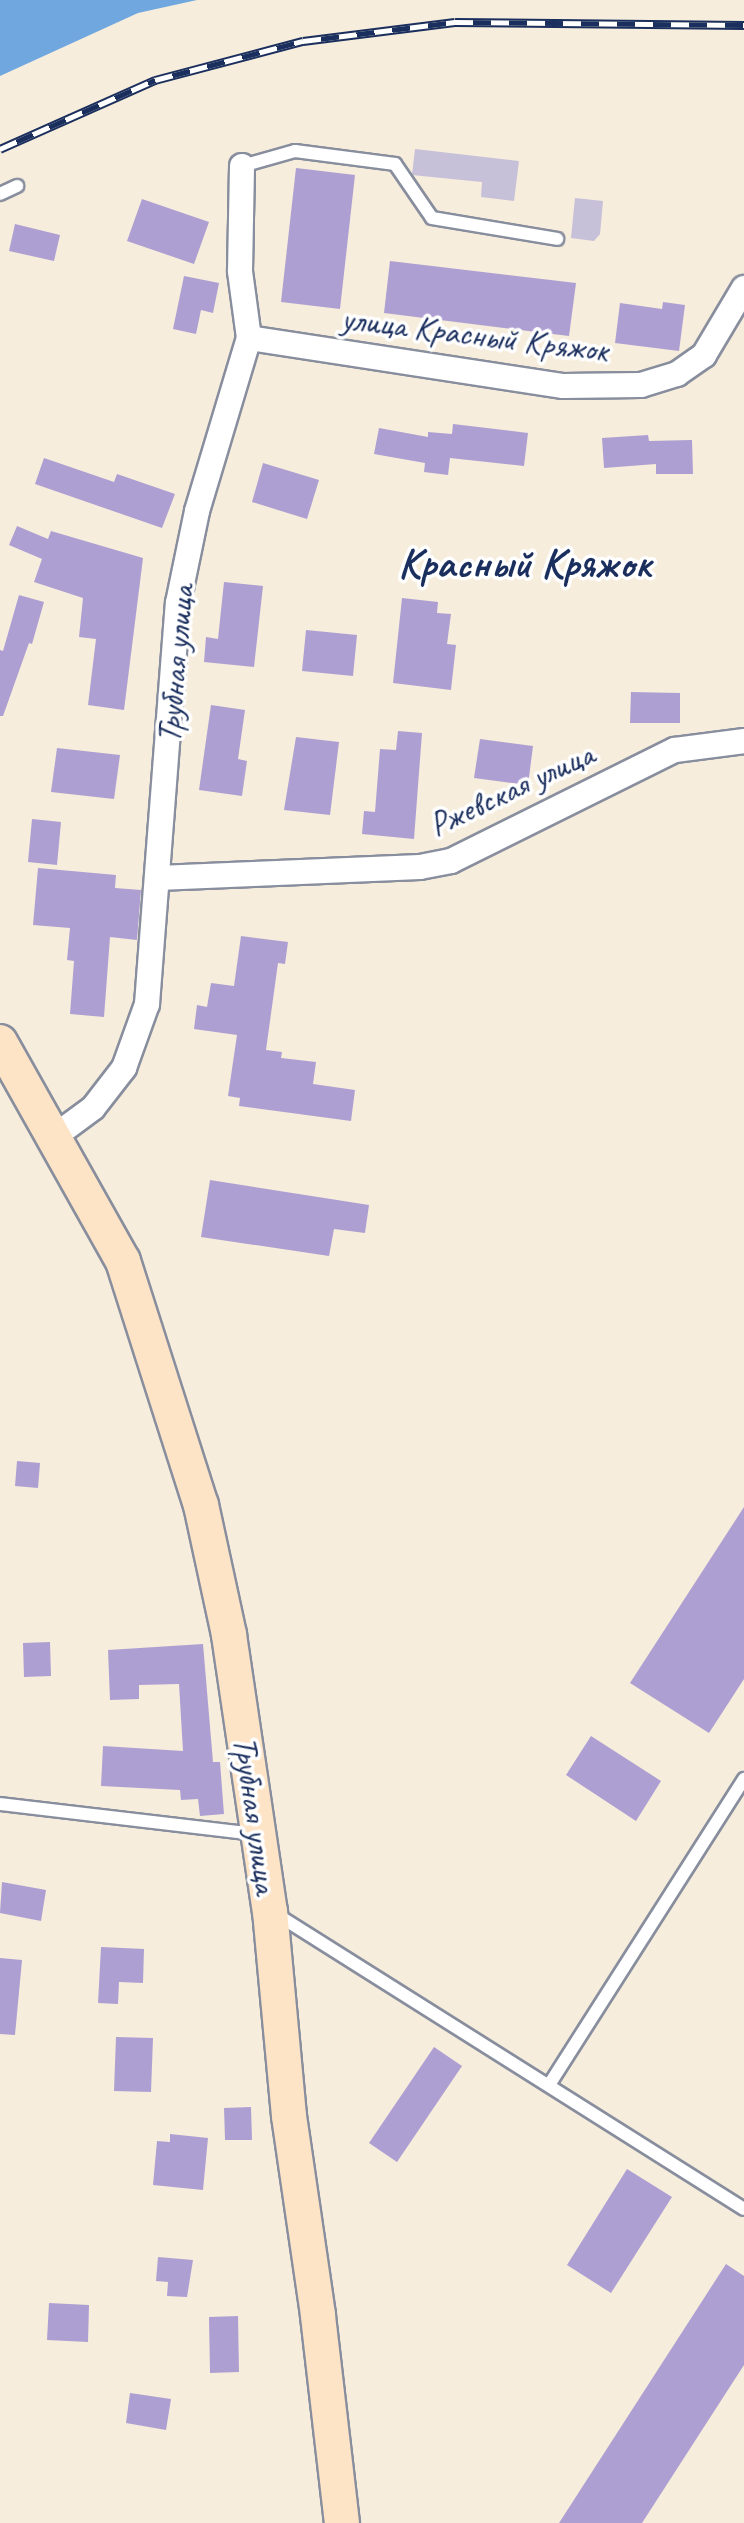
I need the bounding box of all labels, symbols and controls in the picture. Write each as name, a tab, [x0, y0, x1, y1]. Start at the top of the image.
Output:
street label: улица Красный Кряжок	[339, 297, 611, 371]
district label: Красный Кряжок	[398, 539, 652, 589]
street label: Трубная улица	[148, 583, 202, 745]
street label: Ржевская улица	[421, 733, 601, 845]
street label: Трубная улица	[225, 1734, 287, 1896]

